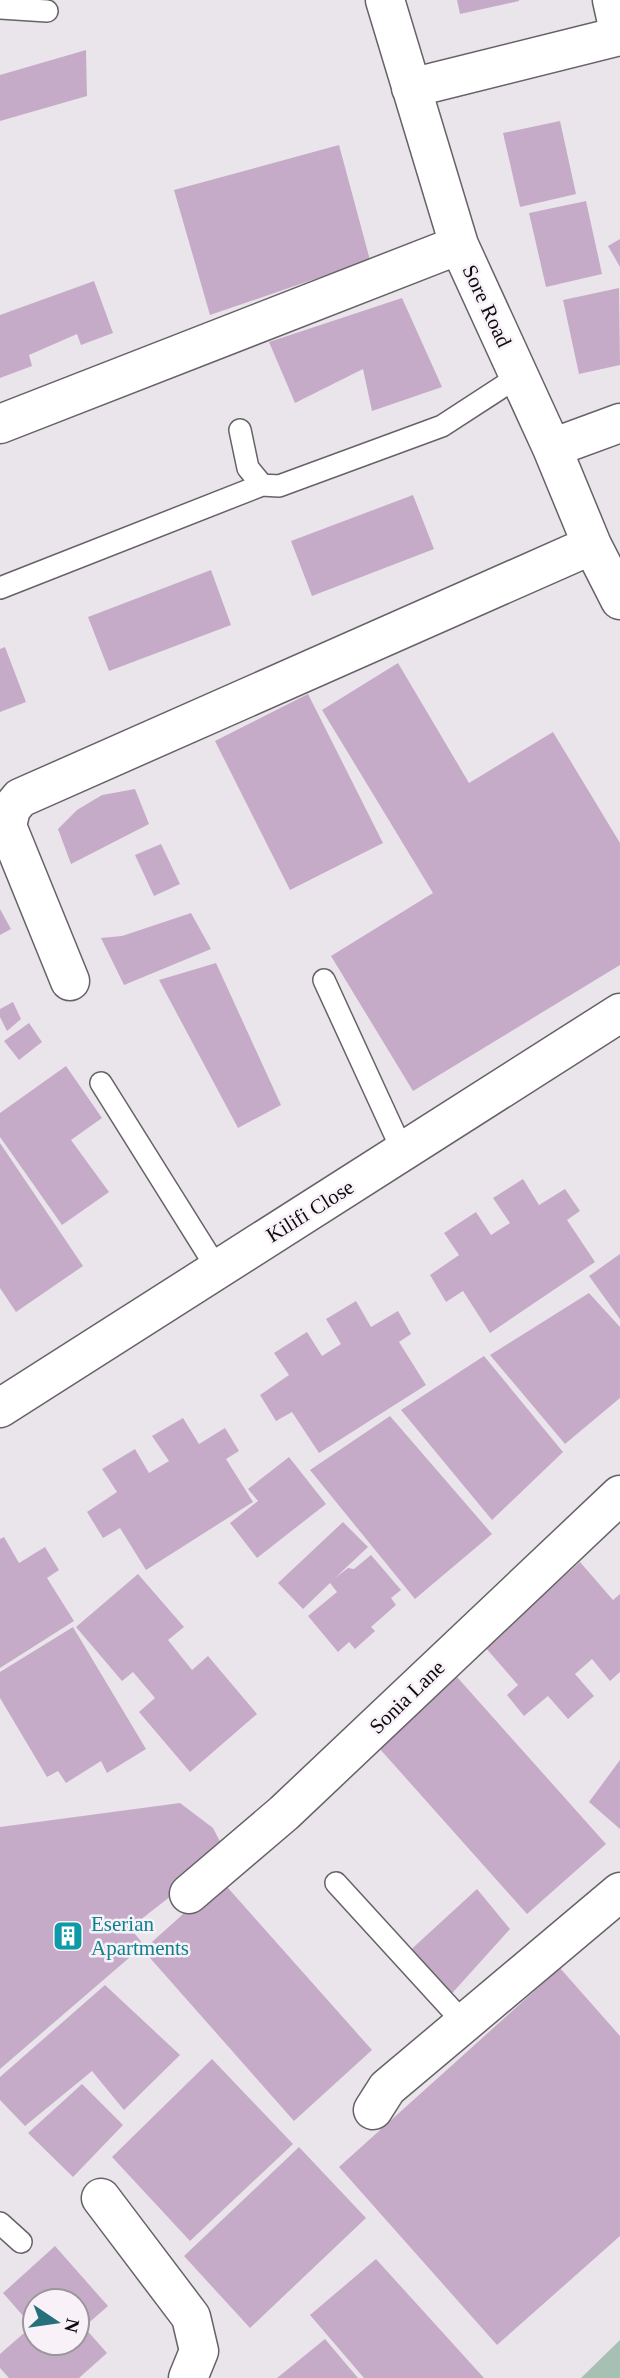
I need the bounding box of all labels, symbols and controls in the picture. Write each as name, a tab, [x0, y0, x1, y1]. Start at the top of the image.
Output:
street label: Sore Road	[458, 261, 517, 351]
street label: Kilifi Close	[262, 1175, 358, 1247]
street label: Sonia Lane	[364, 1655, 450, 1739]
place label: Eserian Apartments	[91, 1912, 189, 1960]
building icon: Eserian Apartments	[51, 1919, 85, 1953]
north arrow	[21, 2287, 91, 2357]
text: N	[60, 2317, 84, 2335]

